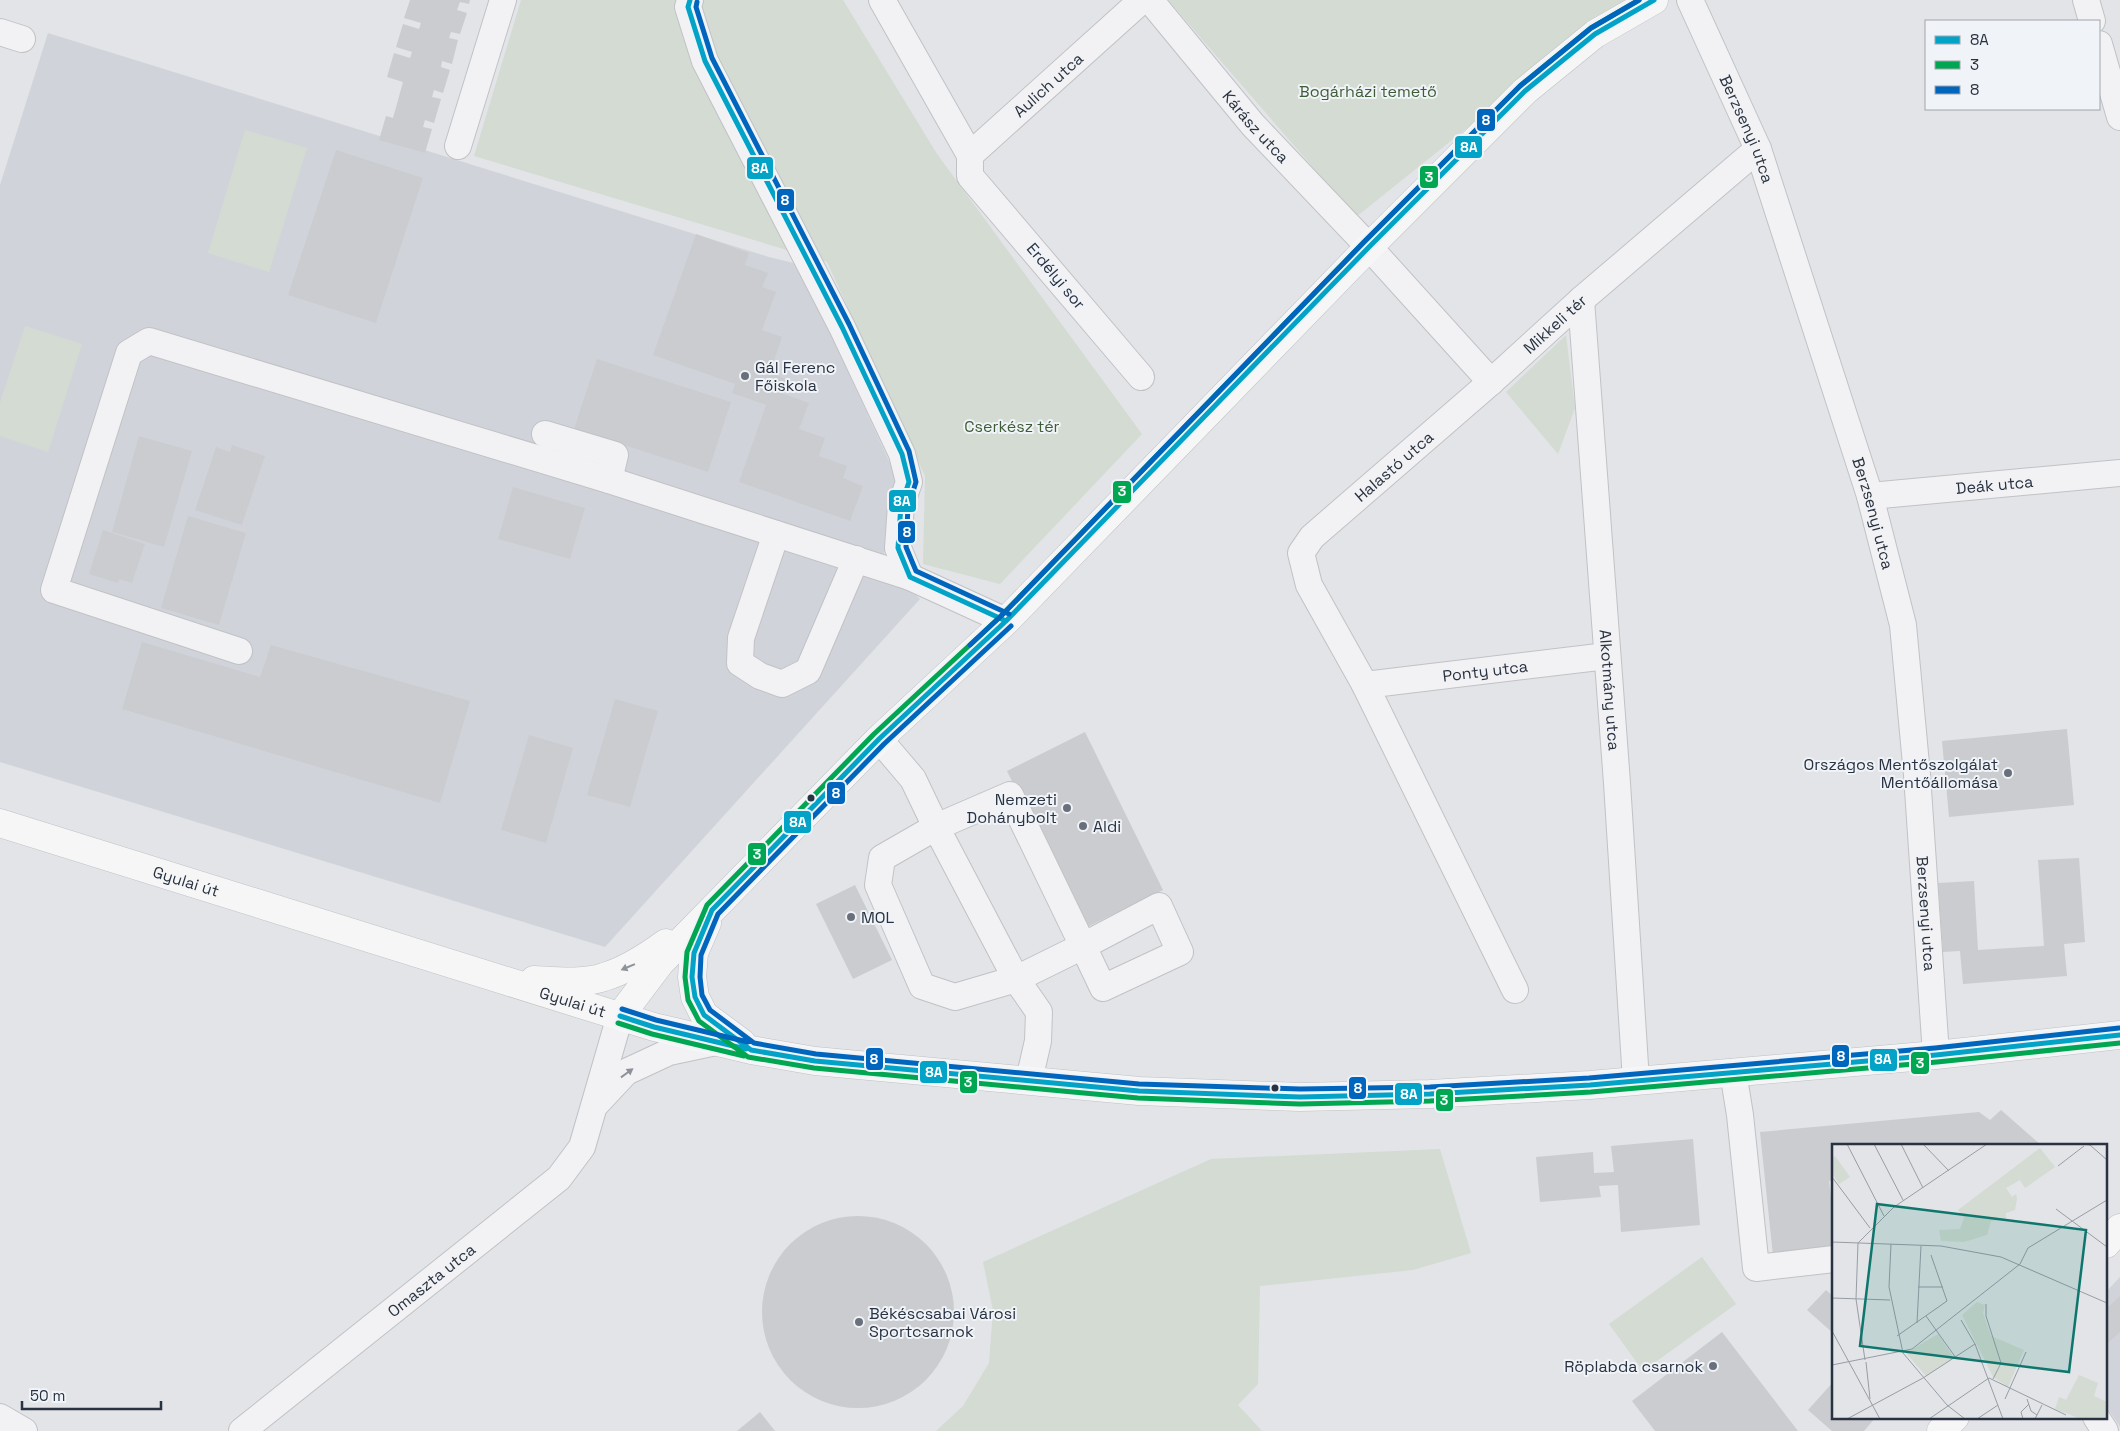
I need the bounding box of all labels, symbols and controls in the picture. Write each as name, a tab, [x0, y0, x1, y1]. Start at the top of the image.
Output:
legend	[1925, 20, 2100, 110]
text: 8A	[1970, 30, 1989, 49]
street label: Aulich utca	[1009, 48, 1087, 122]
text: 3	[1970, 55, 1979, 74]
street label: Berzsenyi utca	[1715, 71, 1779, 186]
text: 8	[1970, 80, 1979, 99]
park label: Bogárházi temető	[1299, 81, 1437, 102]
street label: Kárász utca	[1218, 86, 1294, 167]
line badge: 8	[1476, 108, 1496, 132]
text: 8	[1482, 111, 1491, 129]
line badge: 8A	[1454, 135, 1483, 159]
text: 8A	[1460, 138, 1478, 156]
line badge: 8A	[746, 156, 774, 180]
text: 8A	[751, 159, 769, 177]
line badge: 3	[1419, 165, 1439, 189]
text: 3	[1425, 168, 1433, 186]
line badge: 8	[776, 188, 795, 212]
text: 8	[781, 191, 790, 209]
street label: Erdélyi sor	[1022, 238, 1090, 314]
street label: Mikkeli tér	[1519, 289, 1591, 358]
place label: Gál Ferenc Főiskola	[755, 357, 835, 396]
marker: Gál Ferenc Főiskola	[739, 370, 751, 382]
park label: Cserkész tér	[964, 416, 1060, 437]
street label: Halastó utca	[1350, 426, 1438, 506]
street label: Berzsenyi utca	[1848, 455, 1899, 572]
street label: Deák utca	[1955, 471, 2034, 499]
line badge: 3	[1112, 480, 1132, 504]
text: 3	[1118, 482, 1126, 500]
line badge: 8A	[888, 489, 917, 513]
text: 8A	[893, 492, 911, 510]
line badge: 8	[897, 520, 916, 544]
text: 8	[903, 523, 912, 541]
street label: Alkotmány utca	[1595, 629, 1625, 751]
street label: Ponty utca	[1441, 655, 1529, 686]
place label: Országos Mentőszolgálat Mentőállomása	[1803, 754, 1998, 793]
marker: Országos Mentőszolgálat Mentőállomása	[2002, 767, 2014, 779]
line badge: 8	[826, 781, 846, 805]
text: 8	[832, 784, 841, 802]
place label: Nemzeti Dohánybolt	[967, 789, 1057, 828]
unlabelled marker	[806, 793, 816, 803]
marker: Nemzeti Dohánybolt	[1061, 802, 1073, 814]
line badge: 8A	[783, 810, 812, 834]
text: 8A	[789, 813, 807, 831]
place label: Aldi	[1093, 816, 1121, 837]
marker: Aldi	[1077, 820, 1089, 832]
line badge: 3	[747, 842, 767, 866]
text: 3	[753, 845, 761, 863]
street label: Berzsenyi utca	[1912, 855, 1941, 972]
street label: Gyulai út	[150, 861, 222, 901]
place label: MOL	[861, 907, 895, 928]
marker: MOL	[845, 911, 857, 923]
one-way arrow	[621, 964, 636, 971]
street label: Gyulai út	[537, 981, 609, 1022]
line badge: 8	[1831, 1044, 1850, 1068]
line badge: 8	[865, 1047, 884, 1071]
text: 8	[1837, 1047, 1846, 1065]
line badge: 8A	[1869, 1048, 1898, 1072]
text: 8	[870, 1050, 879, 1068]
text: 8A	[1874, 1050, 1892, 1068]
line badge: 3	[1910, 1051, 1930, 1075]
text: 3	[1916, 1054, 1924, 1072]
line badge: 8A	[919, 1060, 948, 1084]
text: 8A	[925, 1063, 943, 1081]
one-way arrow	[620, 1068, 634, 1078]
line badge: 3	[959, 1070, 978, 1094]
text: 3	[964, 1073, 972, 1091]
line badge: 8	[1348, 1076, 1367, 1100]
text: 8	[1354, 1079, 1363, 1097]
line badge: 8A	[1394, 1082, 1423, 1106]
unlabelled marker	[1270, 1083, 1280, 1093]
text: 8A	[1400, 1085, 1418, 1103]
line badge: 3	[1435, 1088, 1454, 1112]
text: 3	[1440, 1091, 1448, 1109]
inset map	[1832, 1144, 2108, 1418]
street label: Omaszta utca	[383, 1239, 479, 1322]
place label: Békéscsabai Városi Sportcsarnok	[869, 1303, 1016, 1342]
marker: Békéscsabai Városi Sportcsarnok	[853, 1316, 865, 1328]
place label: Röplabda csarnok	[1564, 1356, 1703, 1377]
marker: Röplabda csarnok	[1707, 1360, 1719, 1372]
scale bar	[22, 1378, 161, 1410]
text: 50 m	[30, 1386, 65, 1405]

